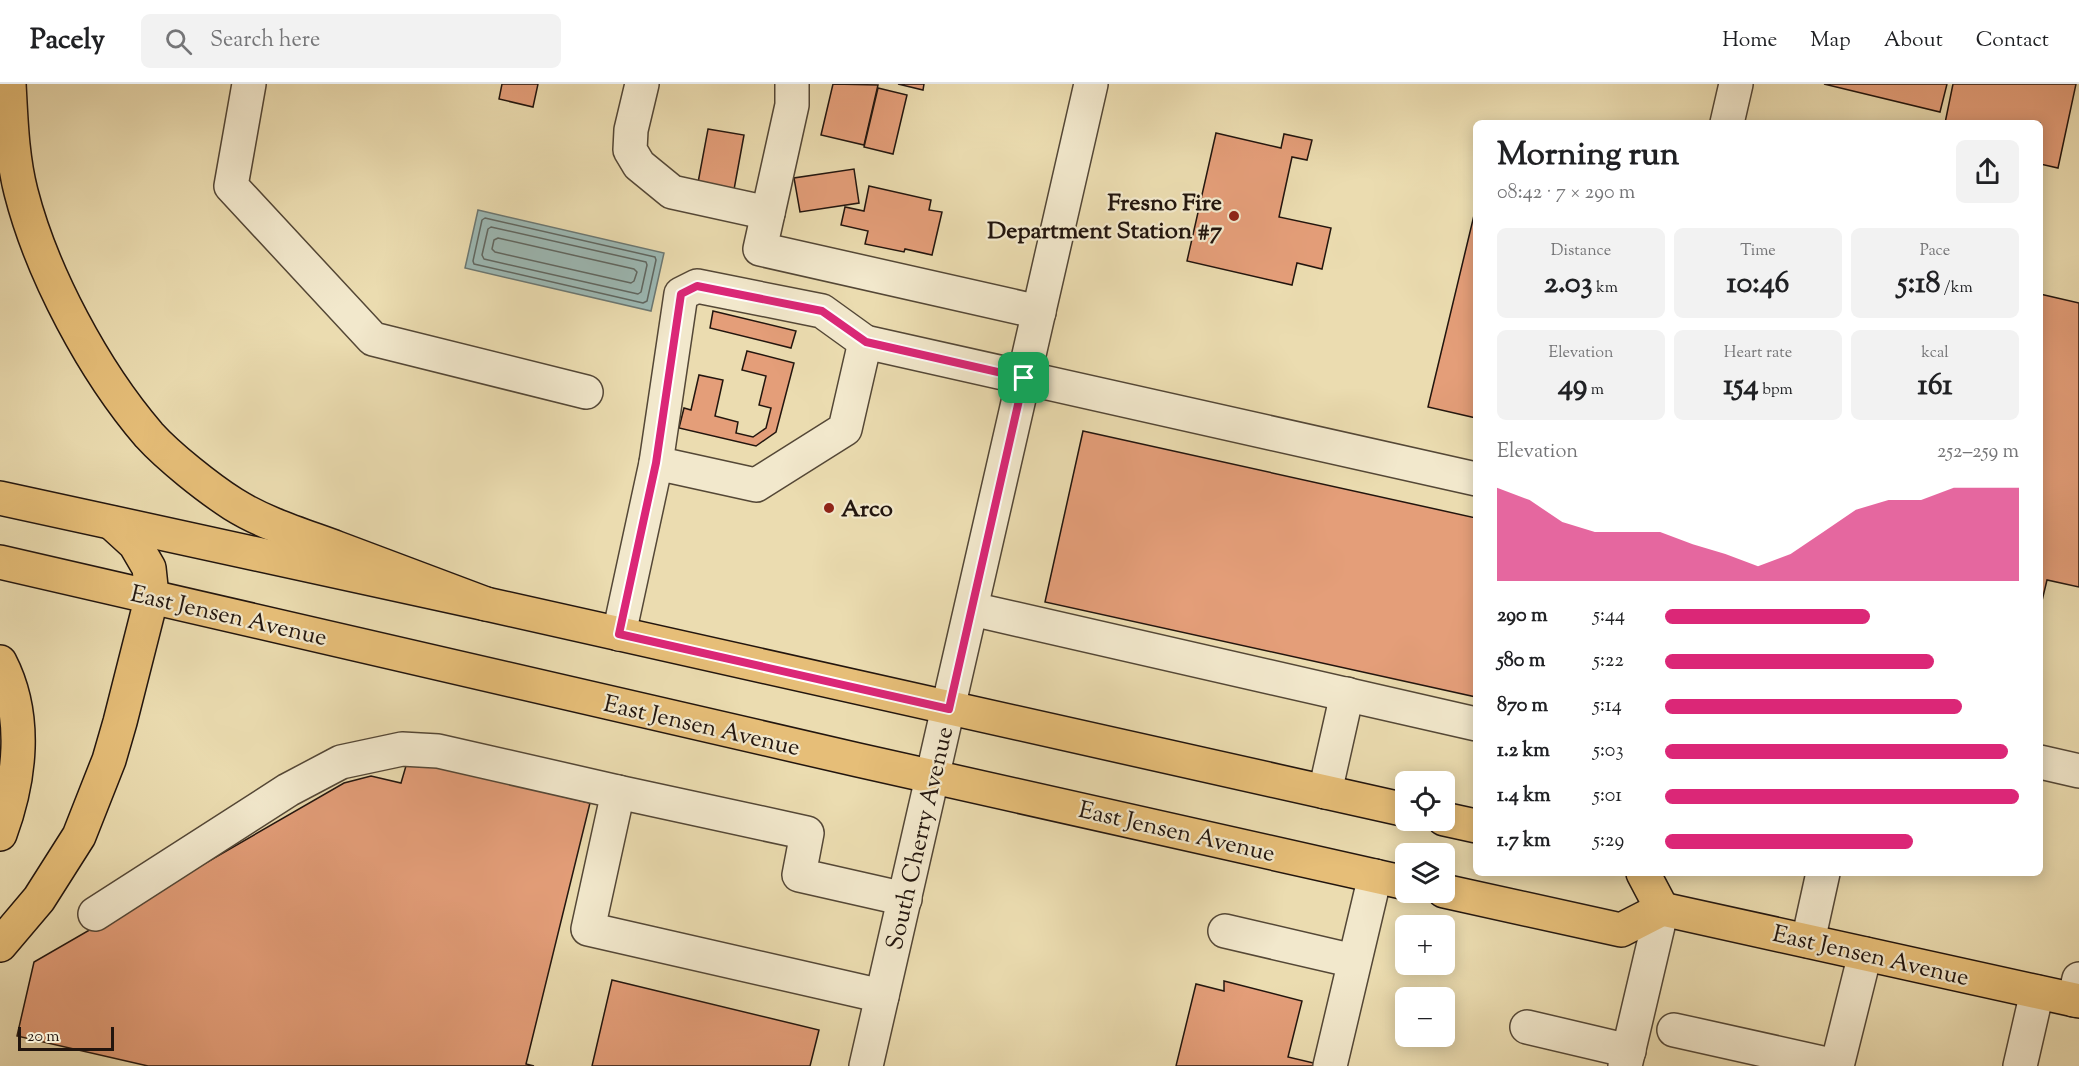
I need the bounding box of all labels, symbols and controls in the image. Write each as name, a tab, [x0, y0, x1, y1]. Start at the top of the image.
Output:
search box	[141, 14, 561, 68]
text: Pacely	[30, 21, 105, 61]
icon: search	[162, 25, 195, 58]
text: Search here	[210, 25, 320, 57]
text: Home	[1722, 26, 1777, 56]
text: Map	[1810, 26, 1851, 56]
text: About	[1884, 26, 1943, 56]
text: Contact	[1976, 26, 2049, 56]
text: Morning run	[1497, 132, 1679, 180]
button: share	[1956, 140, 2019, 203]
text: 08:42 · 7 × 290 m	[1497, 179, 1635, 208]
place label: Fresno Fire Department Station #7	[987, 187, 1222, 249]
marker: Fresno Fire Department Station #7	[1227, 209, 1241, 223]
text: Distance	[1551, 240, 1611, 263]
text: Time	[1740, 240, 1776, 263]
text: Pace	[1920, 240, 1950, 263]
text: 2.03	[1544, 263, 1593, 306]
text: 10:46	[1726, 263, 1790, 306]
text: 5:18	[1897, 263, 1940, 306]
text: km	[1593, 277, 1618, 300]
text: /km	[1940, 277, 1973, 300]
text: Elevation	[1549, 342, 1613, 365]
text: Heart rate	[1724, 342, 1792, 365]
text: kcal	[1921, 342, 1949, 365]
pin	[998, 352, 1049, 403]
icon: arrive	[1007, 361, 1040, 394]
text: 49	[1558, 365, 1587, 408]
text: 154	[1723, 365, 1759, 408]
text: 161	[1917, 365, 1953, 408]
text: m	[1587, 379, 1604, 402]
text: bpm	[1759, 379, 1793, 402]
text: Elevation	[1497, 438, 1578, 467]
text: 252–259 m	[1937, 438, 2019, 467]
place label: Arco	[841, 493, 893, 527]
marker: Arco	[822, 501, 836, 515]
street label: East Jensen Avenue	[127, 578, 330, 656]
text: 290 m	[1497, 602, 1547, 631]
text: 5:44	[1593, 602, 1625, 631]
text: 580 m	[1497, 647, 1545, 676]
text: 5:22	[1593, 647, 1624, 676]
street label: East Jensen Avenue	[600, 688, 803, 766]
text: 870 m	[1497, 692, 1548, 721]
text: 5:14	[1593, 692, 1622, 721]
street label: South Cherry Avenue	[879, 723, 963, 954]
text: 1.2 km	[1497, 737, 1550, 766]
text: 5:03	[1593, 737, 1624, 766]
map controls	[1395, 771, 1455, 1047]
button: locate	[1395, 771, 1455, 831]
text: 1.4 km	[1497, 782, 1551, 811]
text: 5:01	[1593, 782, 1622, 811]
street label: East Jensen Avenue	[1075, 794, 1278, 872]
text: 1.7 km	[1497, 827, 1551, 856]
text: 5:29	[1593, 827, 1624, 856]
button: layers	[1395, 843, 1455, 903]
button: +	[1395, 915, 1455, 975]
street label: East Jensen Avenue	[1769, 918, 1972, 996]
button: −	[1395, 987, 1455, 1047]
scale bar	[18, 1024, 114, 1052]
text: 20 m	[27, 1026, 60, 1049]

